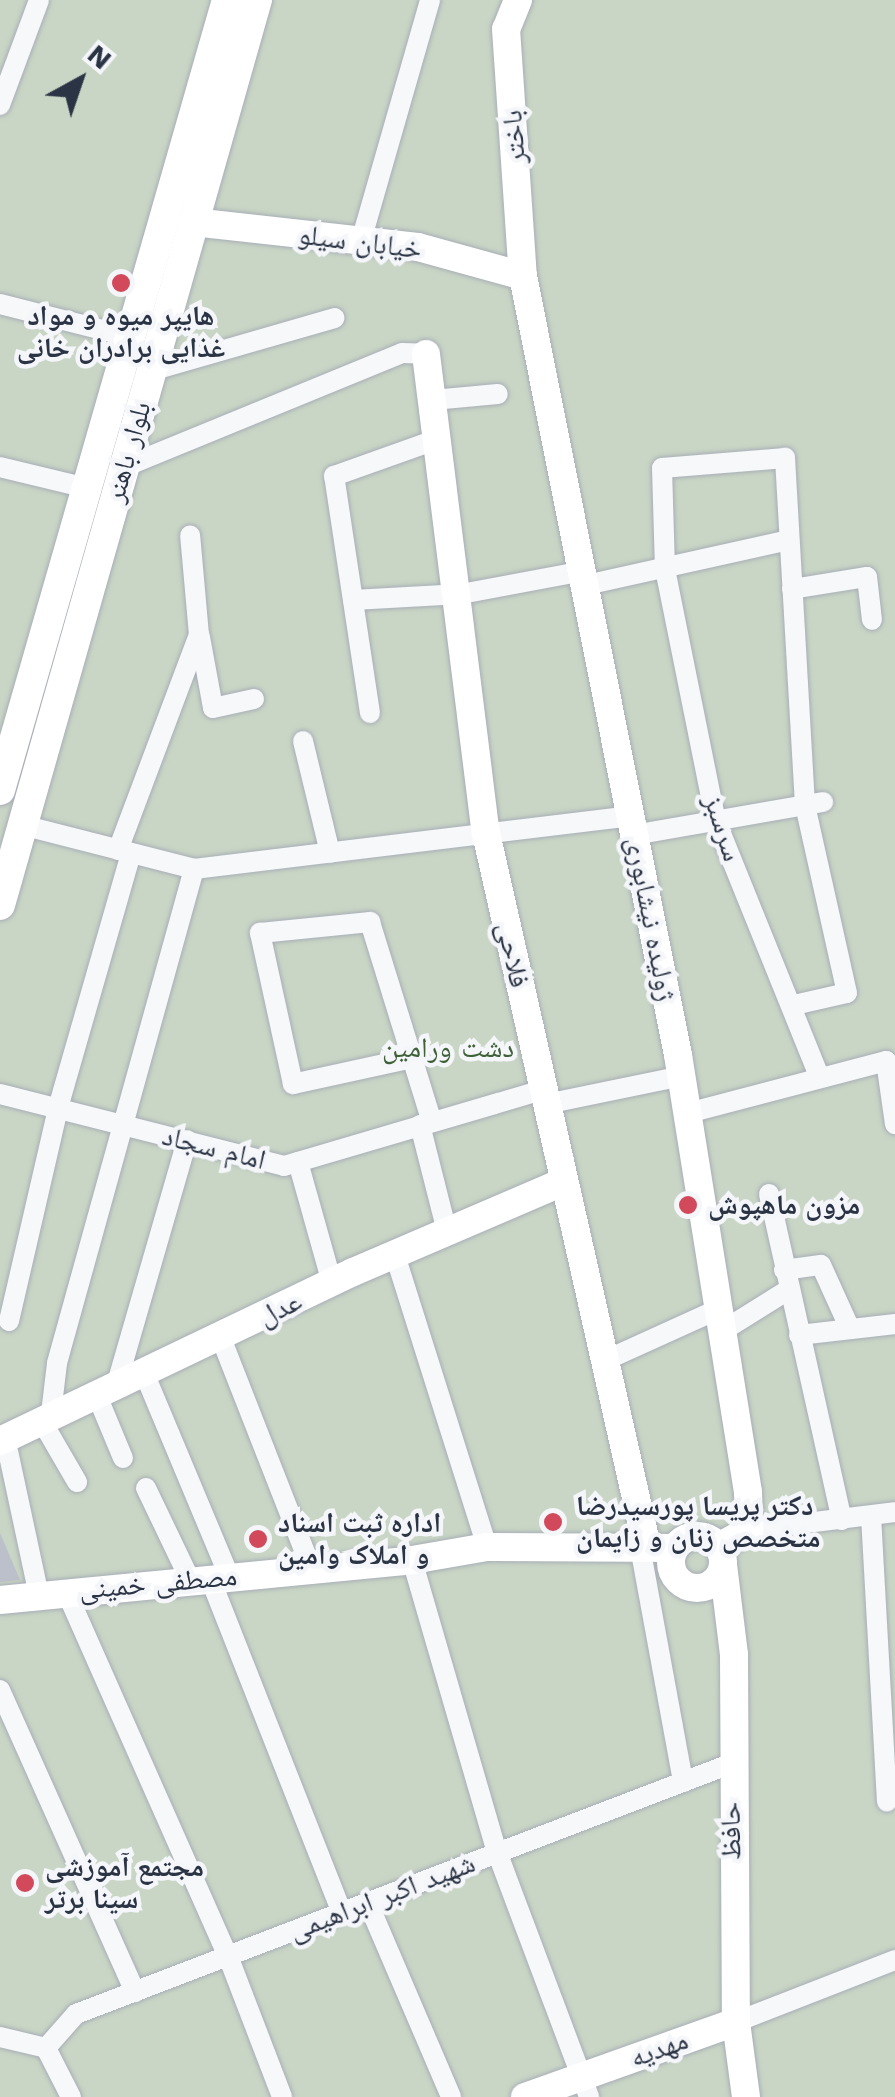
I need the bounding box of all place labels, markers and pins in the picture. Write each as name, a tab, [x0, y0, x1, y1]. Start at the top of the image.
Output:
marker: هایپر میوه و‌ مواد غذایی برادران خانی	[110, 272, 132, 294]
place label: هایپر میوه و‌ مواد غذایی برادران خانی	[17, 299, 225, 365]
place label: مزون ماهپوش	[708, 1188, 860, 1222]
marker: مزون ماهپوش	[677, 1194, 699, 1216]
place label: دکتر پریسا پورسیدرضا متخصص زنان و زایمان	[576, 1489, 820, 1555]
place label: اداره ثبت اسناد و املاک وامین	[278, 1506, 441, 1572]
marker: دکتر پریسا پورسیدرضا متخصص زنان و زایمان	[540, 1509, 566, 1535]
marker: اداره ثبت اسناد و املاک وامین	[247, 1528, 269, 1550]
place label: مجتمع آموزشی سینا برتر	[45, 1850, 204, 1916]
marker: مجتمع آموزشی سینا برتر	[14, 1872, 36, 1894]

